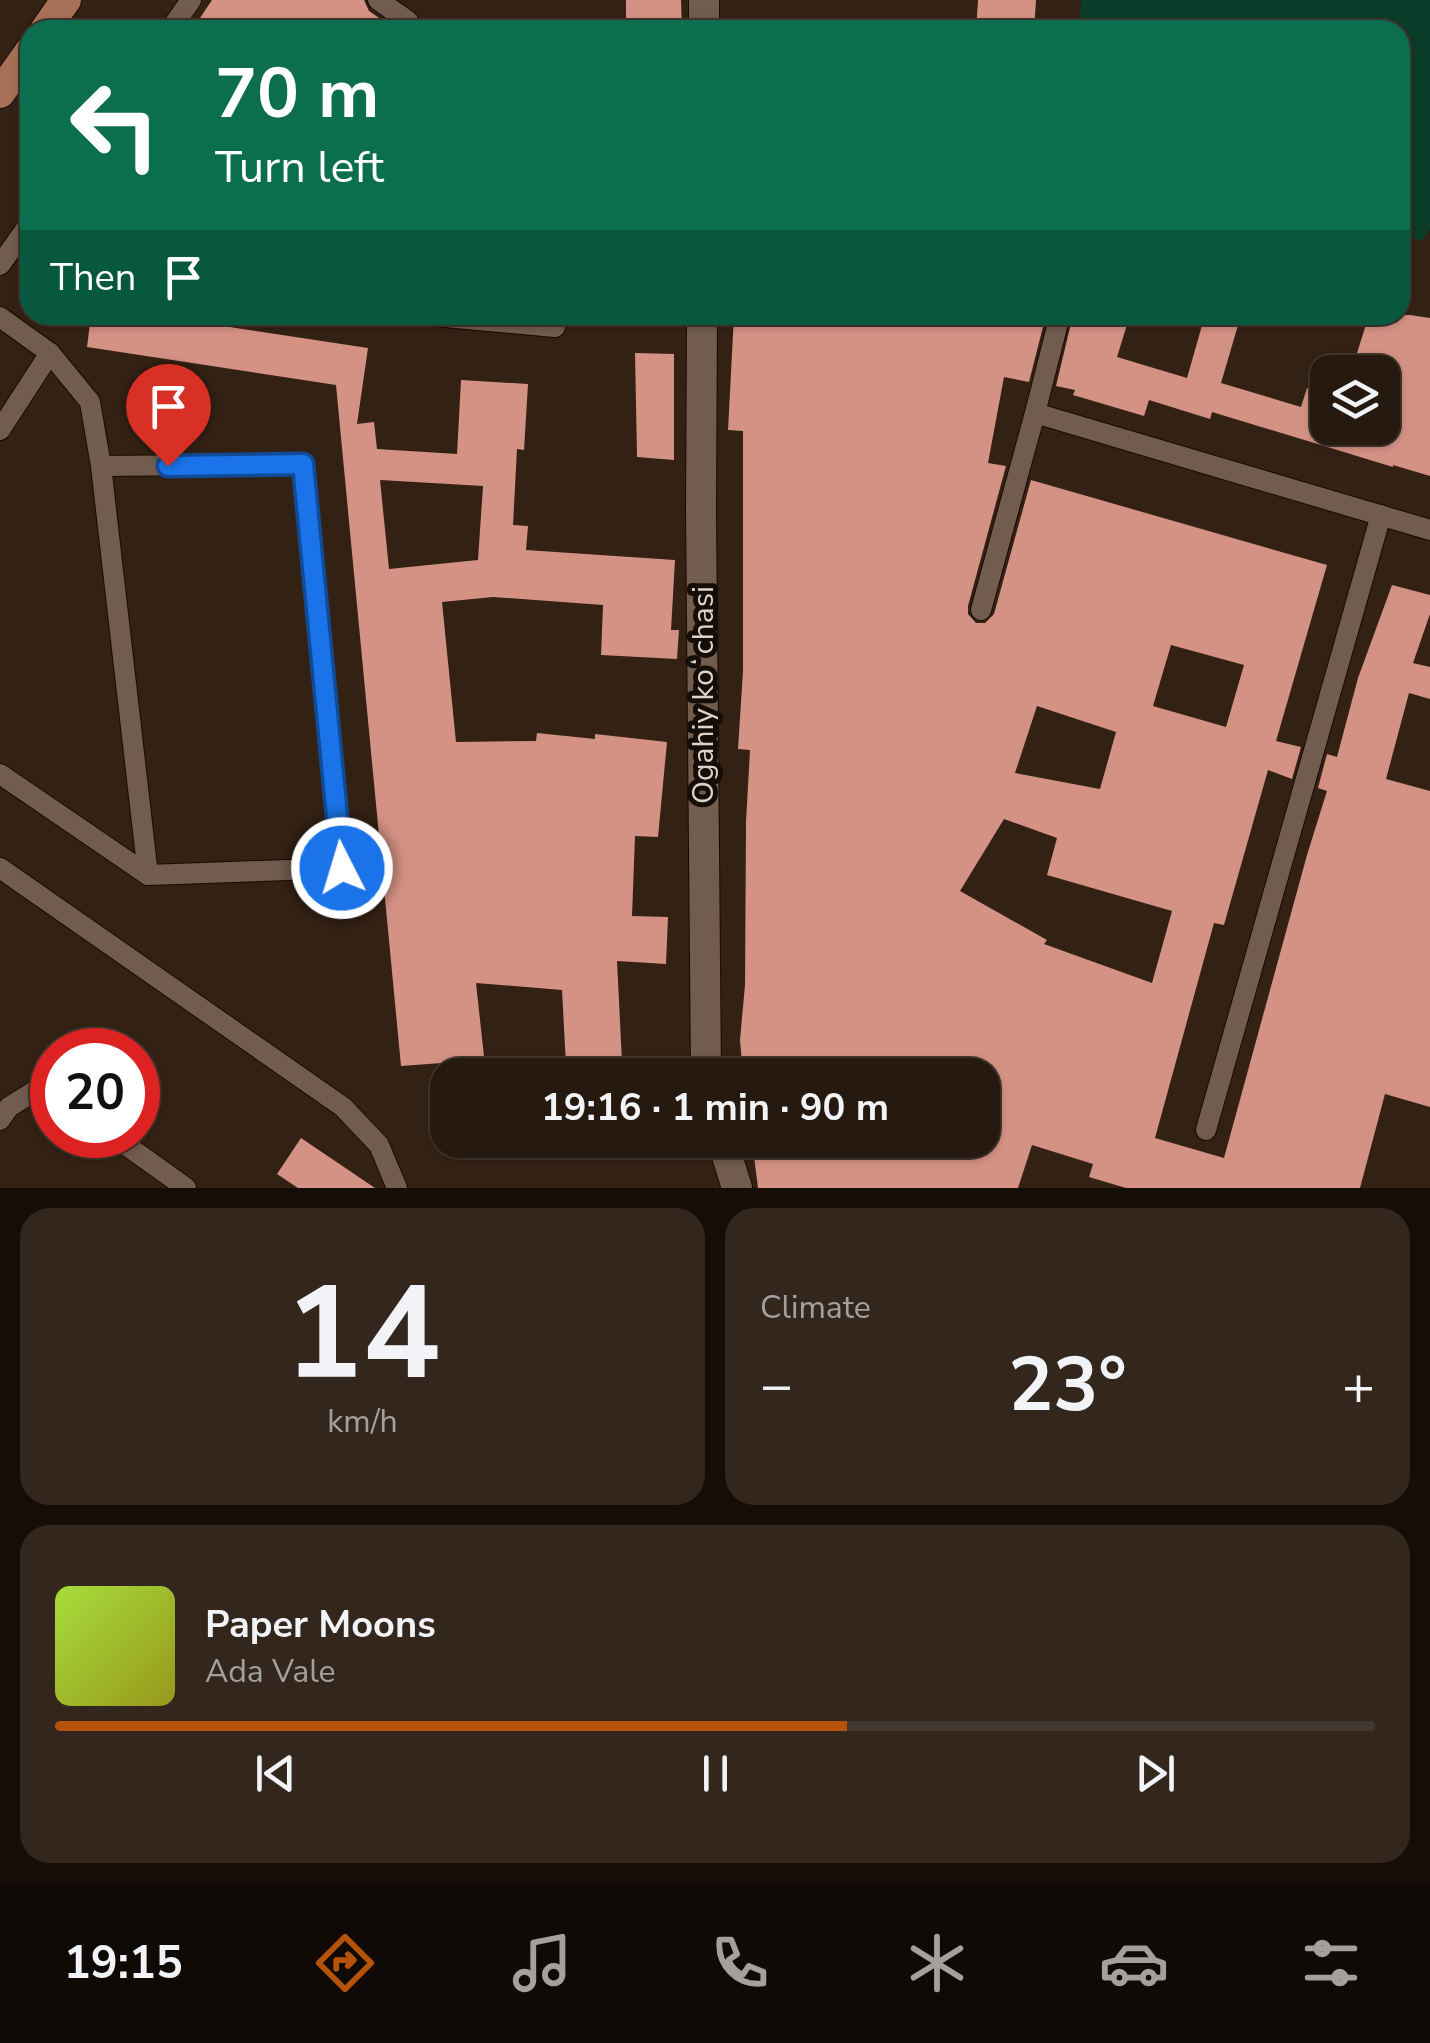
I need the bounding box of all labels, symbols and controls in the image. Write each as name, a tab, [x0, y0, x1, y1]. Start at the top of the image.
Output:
text: 70 m	[215, 46, 379, 142]
icon: left	[50, 60, 180, 190]
text: Turn left	[215, 137, 384, 198]
icon: arrive	[156, 250, 211, 305]
text: Then	[50, 252, 136, 303]
map controls	[1310, 355, 1400, 445]
button: layers	[1310, 355, 1400, 445]
pin	[126, 364, 211, 467]
icon: arrive	[141, 379, 196, 434]
street label: Ogahiy koʻchasi	[683, 586, 724, 804]
position arrow	[290, 816, 394, 920]
speed limit sign: 20	[30, 1028, 160, 1158]
text: 19:16 · 1 min · 90 m	[541, 1082, 889, 1133]
text: 14	[284, 1246, 441, 1423]
text: Climate	[760, 1286, 871, 1329]
text: 23°	[1008, 1334, 1127, 1436]
text: −	[760, 1348, 793, 1423]
text: +	[1342, 1348, 1375, 1423]
text: km/h	[327, 1400, 398, 1443]
text: Paper Moons	[205, 1599, 436, 1650]
text: Ada Vale	[205, 1650, 336, 1693]
icon: previous	[248, 1746, 303, 1801]
icon: pause	[688, 1746, 743, 1801]
icon: next	[1128, 1746, 1183, 1801]
icon: directions	[310, 1928, 380, 1998]
icon: music	[507, 1928, 577, 1998]
icon: phone	[705, 1928, 775, 1998]
icon: climate	[902, 1928, 972, 1998]
icon: car	[1099, 1928, 1169, 1998]
icon: filters	[1296, 1928, 1366, 1998]
text: 19:15	[64, 1933, 183, 1994]

